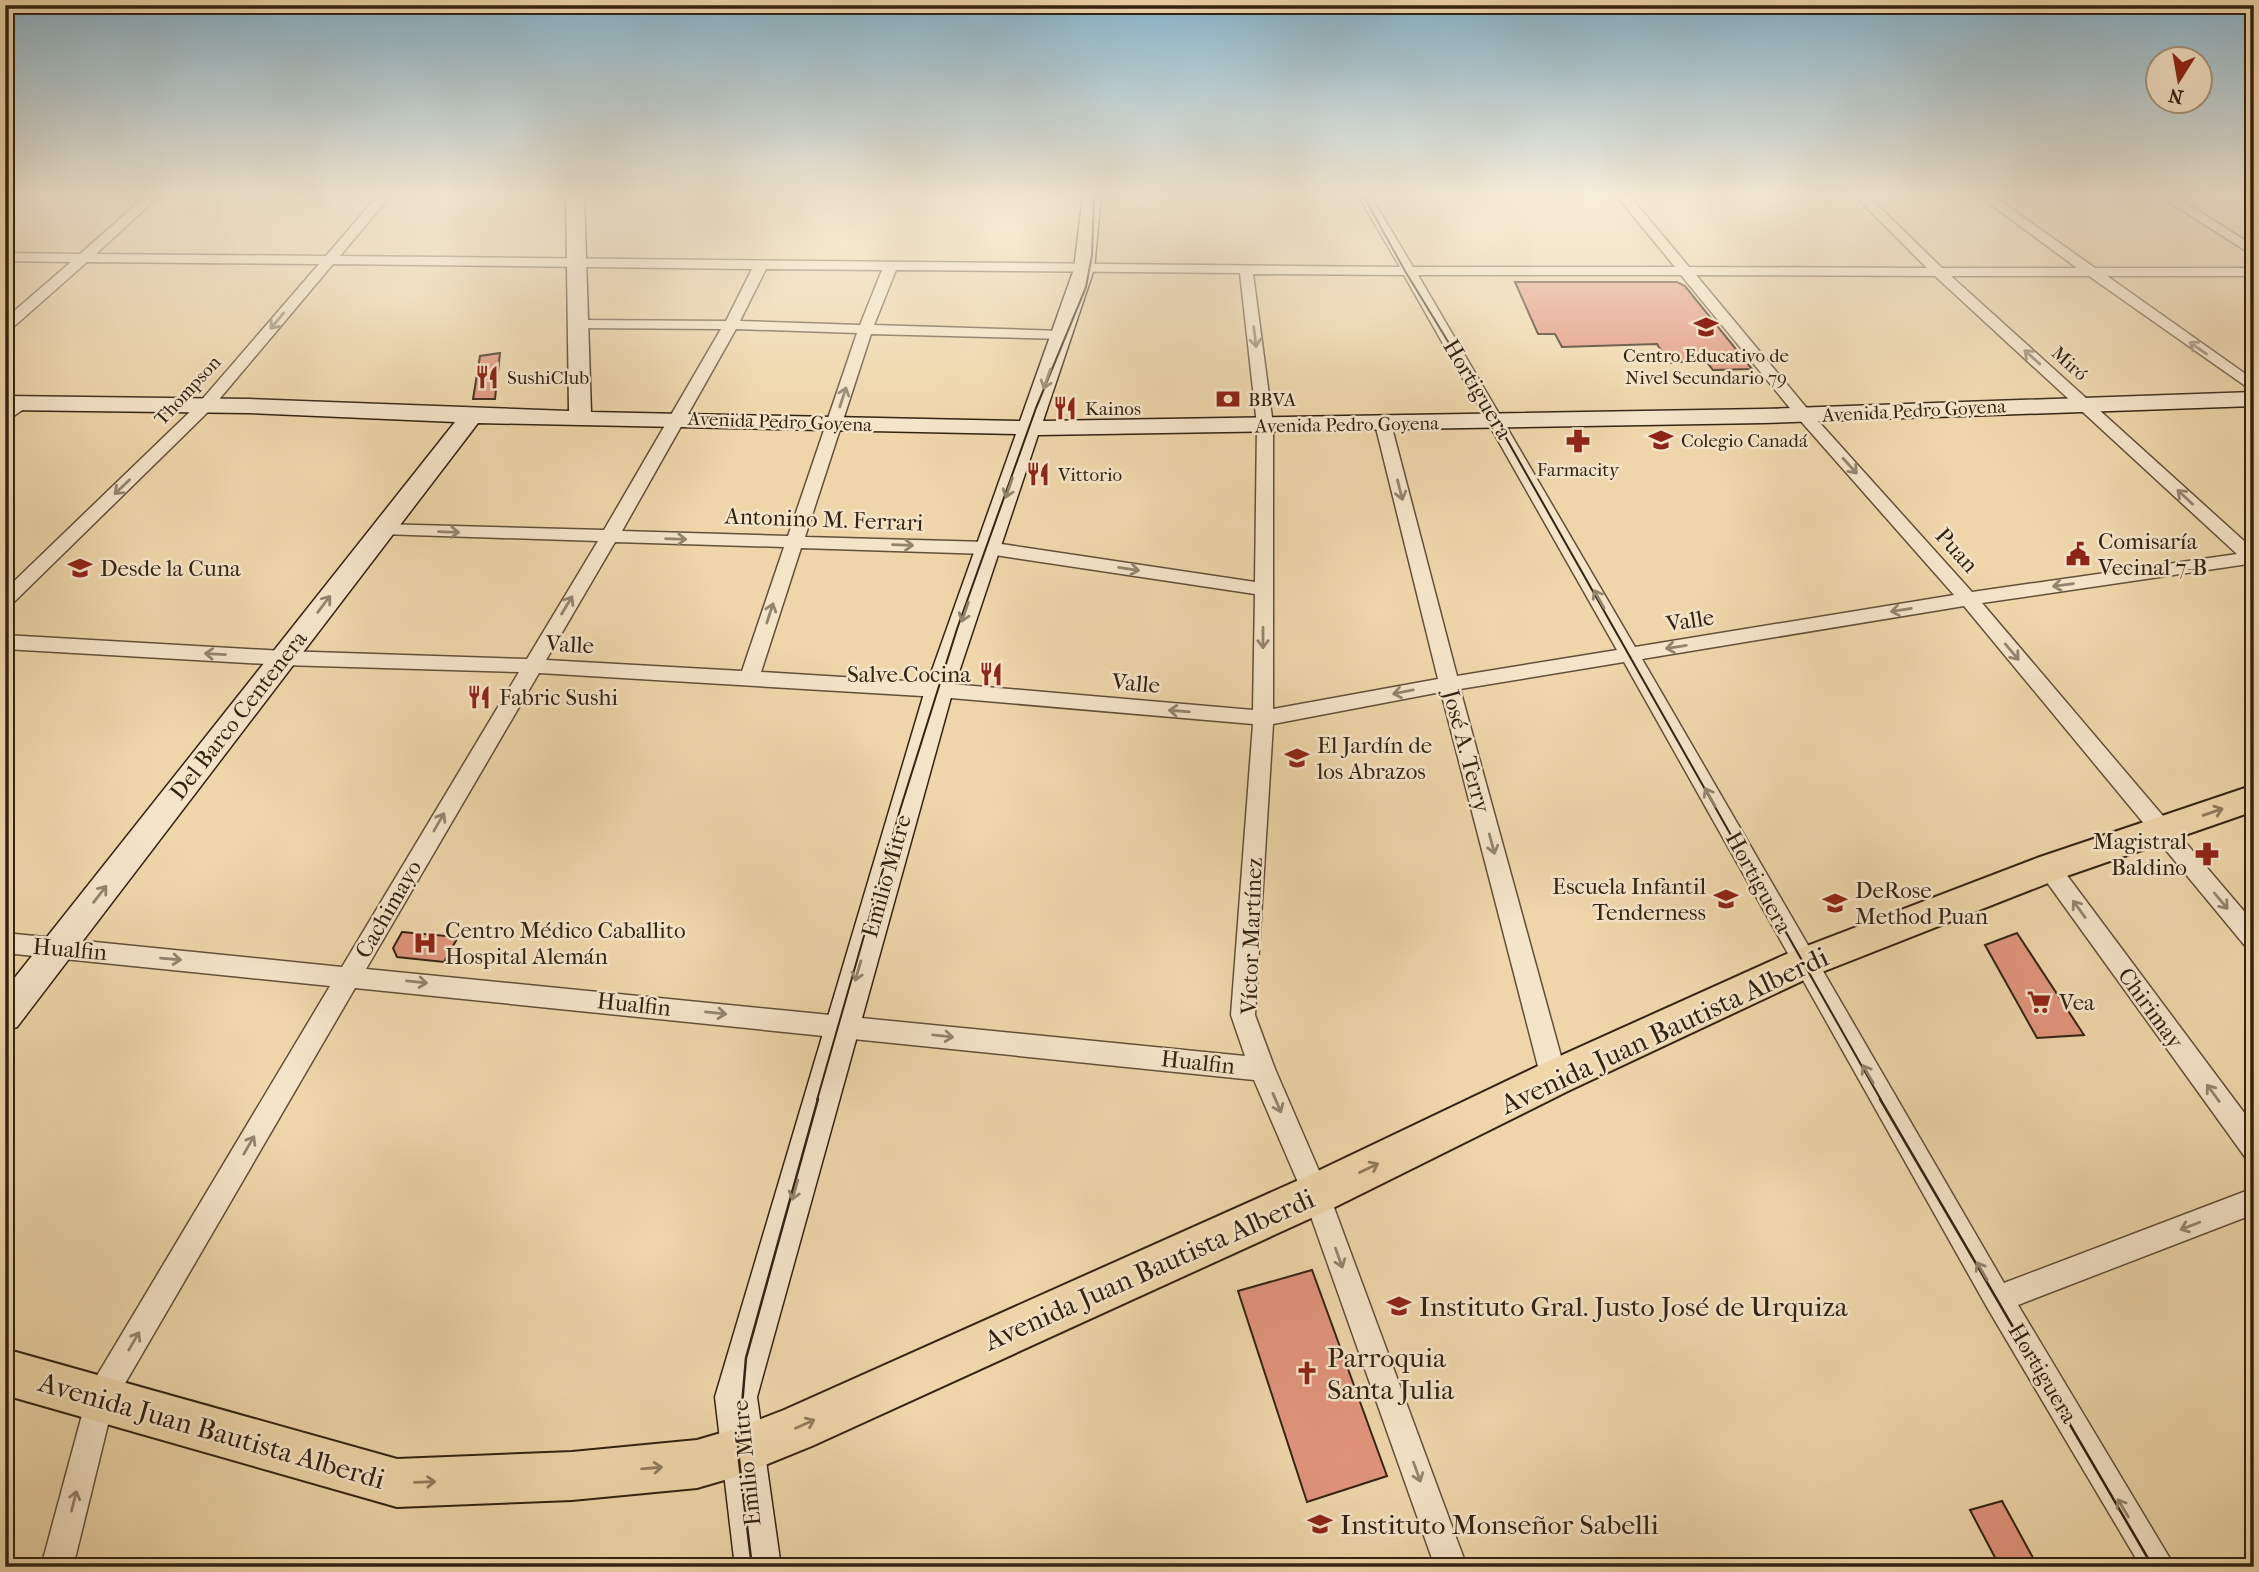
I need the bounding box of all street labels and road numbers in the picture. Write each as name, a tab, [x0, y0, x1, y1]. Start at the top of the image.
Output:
street label: Hortiguera	[1437, 334, 1518, 444]
street label: Miró	[2047, 342, 2092, 386]
street label: Thompson	[150, 351, 225, 430]
street label: Avenida Pedro Goyena	[1821, 395, 2007, 427]
street label: Avenida Pedro Goyena	[687, 408, 873, 436]
street label: Avenida Pedro Goyena	[1254, 412, 1439, 438]
street label: Antonino M. Ferrari	[723, 503, 924, 536]
street label: Puan	[1930, 522, 1984, 579]
street label: Valle	[1663, 603, 1716, 638]
street label: Del Barco Centenera	[164, 625, 313, 805]
street label: Valle	[544, 630, 595, 659]
street label: Valle	[1110, 668, 1161, 699]
street label: José A. Terry	[1437, 685, 1496, 816]
street label: Emilio Mitre	[856, 812, 917, 941]
street label: Hortiguera	[1720, 827, 1798, 938]
street label: Cachimayo	[350, 855, 427, 963]
street label: Víctor Martínez	[1235, 857, 1268, 1016]
street label: Hualfin	[32, 933, 109, 966]
street label: Avenida Juan Bautista Alberdi	[1494, 940, 1833, 1122]
street label: Chirimay	[2112, 963, 2189, 1055]
street label: Hualfin	[596, 987, 673, 1022]
street label: Hualfin	[1160, 1045, 1237, 1080]
street label: Avenida Juan Bautista Alberdi	[978, 1182, 1320, 1358]
street label: Hortiguera	[2002, 1318, 2083, 1428]
street label: Avenida Juan Bautista Alberdi	[34, 1365, 389, 1496]
street label: Emilio Mitre	[726, 1399, 767, 1527]

